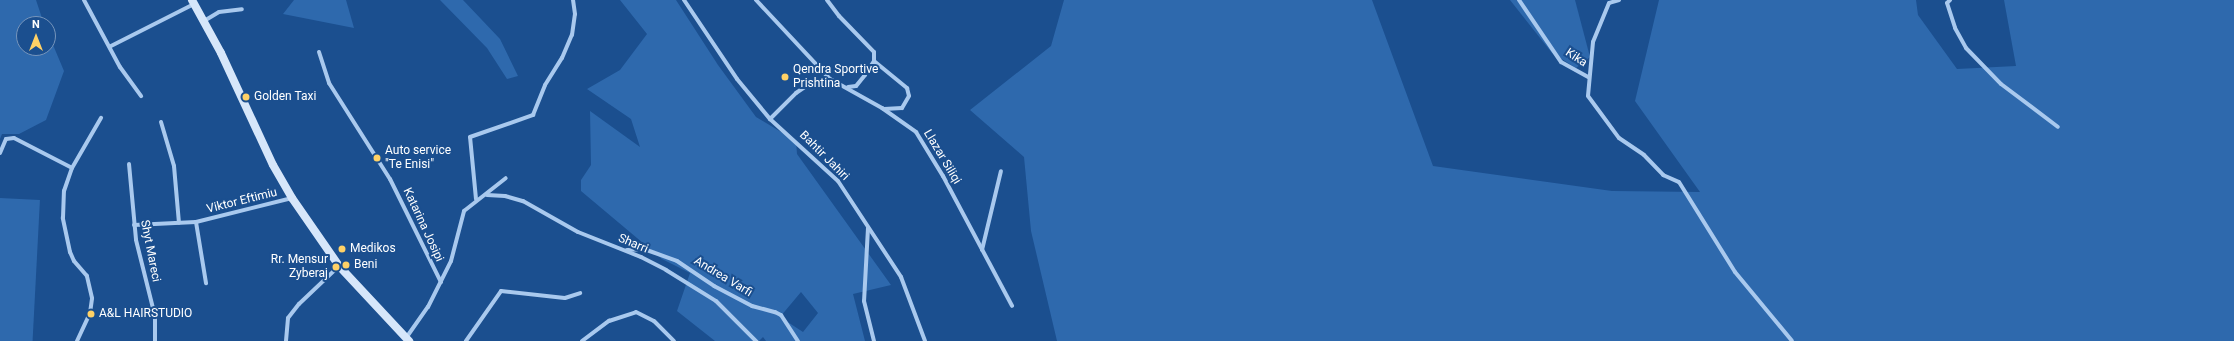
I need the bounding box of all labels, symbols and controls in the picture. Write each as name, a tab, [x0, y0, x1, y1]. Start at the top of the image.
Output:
north arrow	[16, 16, 56, 56]
text: N	[32, 18, 40, 31]
street label: Kika	[1562, 46, 1590, 70]
place label: Qendra Sportive Prishtina	[793, 63, 878, 91]
marker: Qendra Sportive Prishtina	[780, 72, 790, 82]
place label: Golden Taxi	[254, 90, 317, 104]
marker: Golden Taxi	[241, 92, 251, 102]
street label: Llazar Siliqi	[920, 127, 964, 187]
street label: Bahtir Jahiri	[796, 128, 852, 184]
place label: Auto service "Te Enisi"	[385, 144, 451, 172]
marker: Auto service "Te Enisi"	[372, 153, 382, 163]
street label: Viktor Eftimiu	[205, 185, 279, 217]
street label: Katarina Josipi	[400, 186, 446, 264]
street label: Shyt Mareci	[137, 219, 163, 283]
street label: Sharri	[616, 231, 650, 257]
place label: Medikos	[350, 242, 396, 256]
marker: Medikos	[337, 244, 347, 254]
place label: Rr. Mensur Zyberaj	[271, 253, 328, 281]
street label: Andrea Varfi	[691, 254, 755, 300]
place label: Beni	[354, 258, 377, 272]
marker: Beni	[341, 260, 351, 270]
marker: Rr. Mensur Zyberaj	[331, 262, 341, 272]
place label: A&L HAIRSTUDIO	[99, 307, 192, 321]
marker: A&L HAIRSTUDIO	[86, 309, 96, 319]

